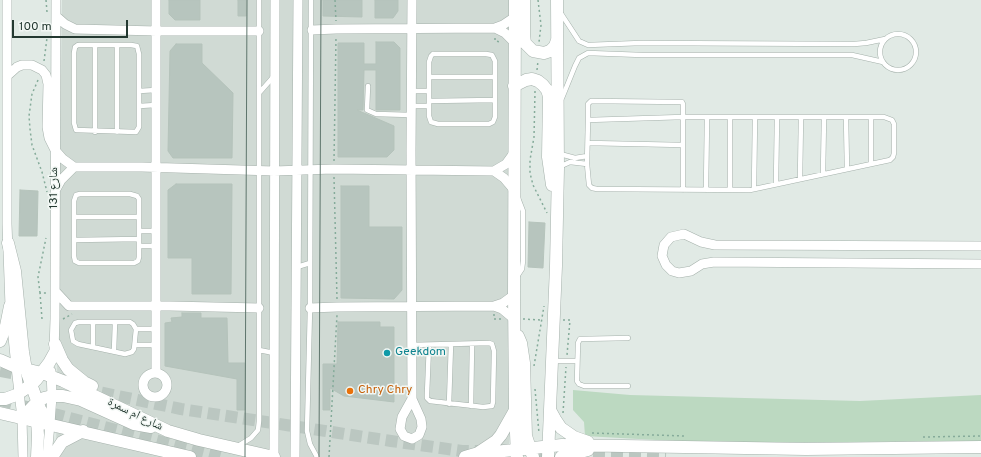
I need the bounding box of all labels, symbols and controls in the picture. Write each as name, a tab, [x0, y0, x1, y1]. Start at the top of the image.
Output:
scale bar	[14, 12, 130, 38]
text: 100 m	[19, 19, 52, 35]
street label: شارع 131	[48, 167, 62, 209]
place label: Geekdom	[395, 346, 446, 360]
marker: Geekdom	[382, 348, 392, 358]
place label: Chry Chry	[358, 384, 412, 398]
marker: Chry Chry	[345, 386, 355, 396]
street label: شارع ام سمرة	[105, 395, 165, 435]

